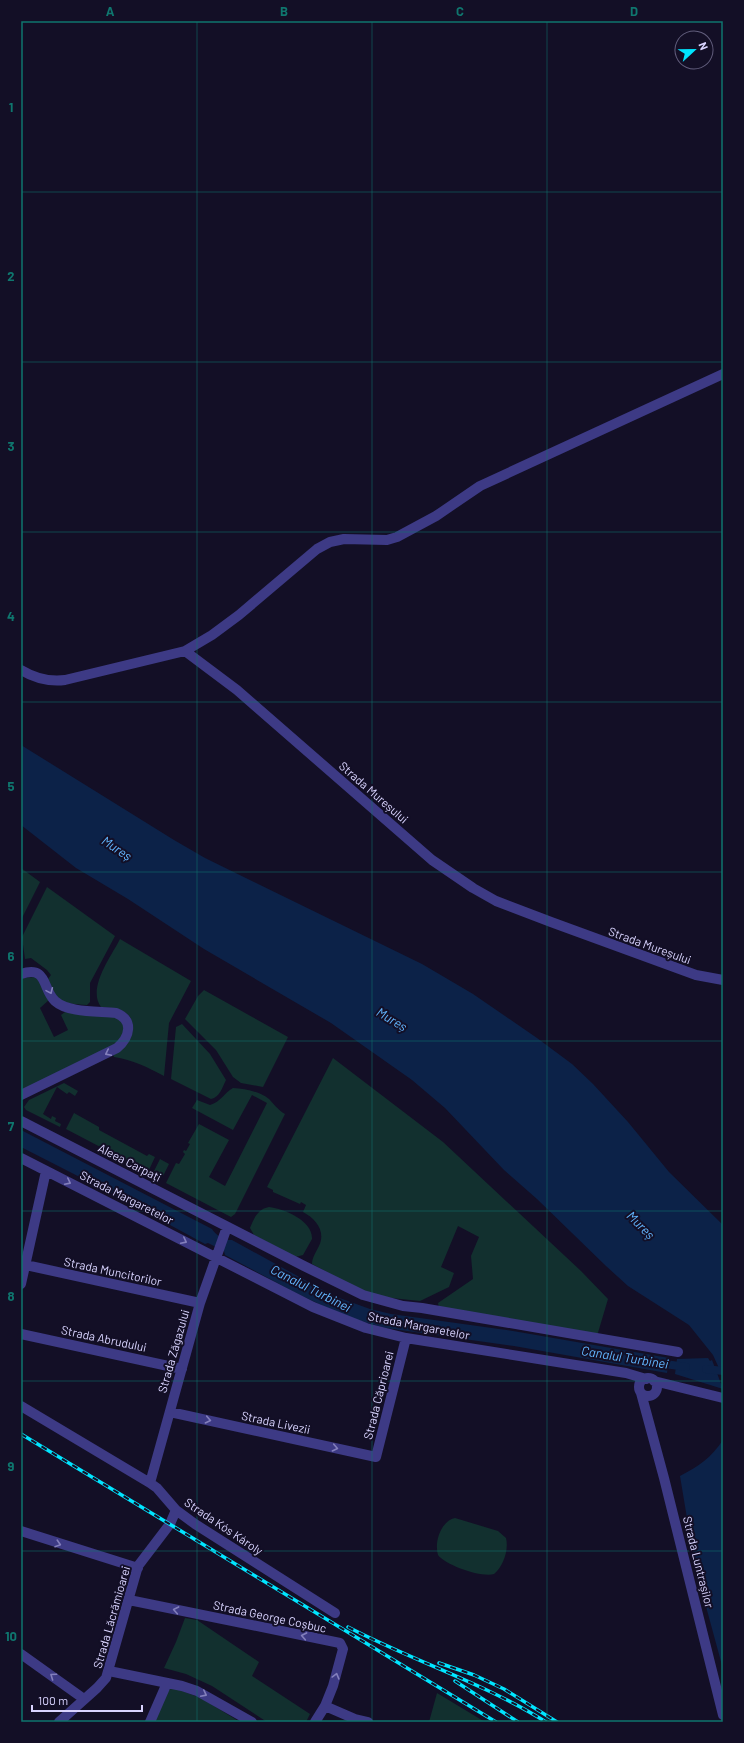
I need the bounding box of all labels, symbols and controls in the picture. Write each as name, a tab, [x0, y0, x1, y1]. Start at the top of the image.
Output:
text: A	[106, 3, 115, 19]
text: B	[280, 3, 288, 19]
text: C	[456, 3, 464, 19]
text: D	[630, 3, 638, 19]
north arrow	[674, 30, 714, 70]
text: N	[696, 40, 711, 52]
text: 1	[9, 99, 13, 115]
text: 2	[7, 268, 15, 284]
text: 3	[7, 438, 15, 454]
text: 4	[7, 608, 15, 624]
street label: Strada Mureșului	[337, 758, 411, 826]
text: 5	[7, 778, 15, 794]
water label: Mureș	[99, 832, 135, 864]
street label: Strada Mureșului	[607, 924, 693, 966]
text: 6	[8, 948, 15, 964]
one-way arrow	[45, 988, 53, 995]
water label: Mureș	[374, 1004, 410, 1034]
one-way arrow	[104, 1048, 112, 1056]
text: 7	[8, 1118, 15, 1134]
street label: Aleea Carpați	[96, 1140, 164, 1184]
street label: Strada Margaretelor	[78, 1167, 177, 1227]
one-way arrow	[64, 1177, 71, 1185]
water label: Mureș	[624, 1208, 658, 1242]
one-way arrow	[180, 1236, 187, 1244]
street label: Strada Muncitorilor	[63, 1254, 164, 1288]
water label: Canalul Turbinei	[268, 1261, 354, 1315]
text: 8	[7, 1288, 15, 1304]
street label: Strada Zăgazului	[154, 1308, 192, 1394]
street label: Strada Margaretelor	[367, 1308, 472, 1342]
street label: Strada Abrudului	[60, 1322, 148, 1354]
water label: Canalul Turbinei	[580, 1342, 670, 1372]
street label: Strada Căprioarei	[360, 1349, 396, 1441]
street label: Strada Livezii	[240, 1408, 312, 1436]
one-way arrow	[205, 1416, 211, 1424]
one-way arrow	[332, 1444, 338, 1452]
text: 9	[8, 1458, 15, 1474]
street label: Strada Kós Károly	[182, 1495, 266, 1558]
street label: Strada Luntrașilor	[681, 1515, 717, 1610]
one-way arrow	[54, 1539, 61, 1547]
street label: Strada Lăcrămioarei	[90, 1564, 132, 1670]
street label: Strada George Coșbuc	[212, 1597, 328, 1635]
one-way arrow	[173, 1606, 179, 1614]
text: 10	[5, 1628, 17, 1644]
one-way arrow	[300, 1633, 307, 1641]
one-way arrow	[331, 1672, 340, 1679]
one-way arrow	[50, 1674, 57, 1681]
scale bar	[32, 1687, 142, 1713]
one-way arrow	[200, 1690, 208, 1697]
text: 100 m	[38, 1693, 68, 1707]

